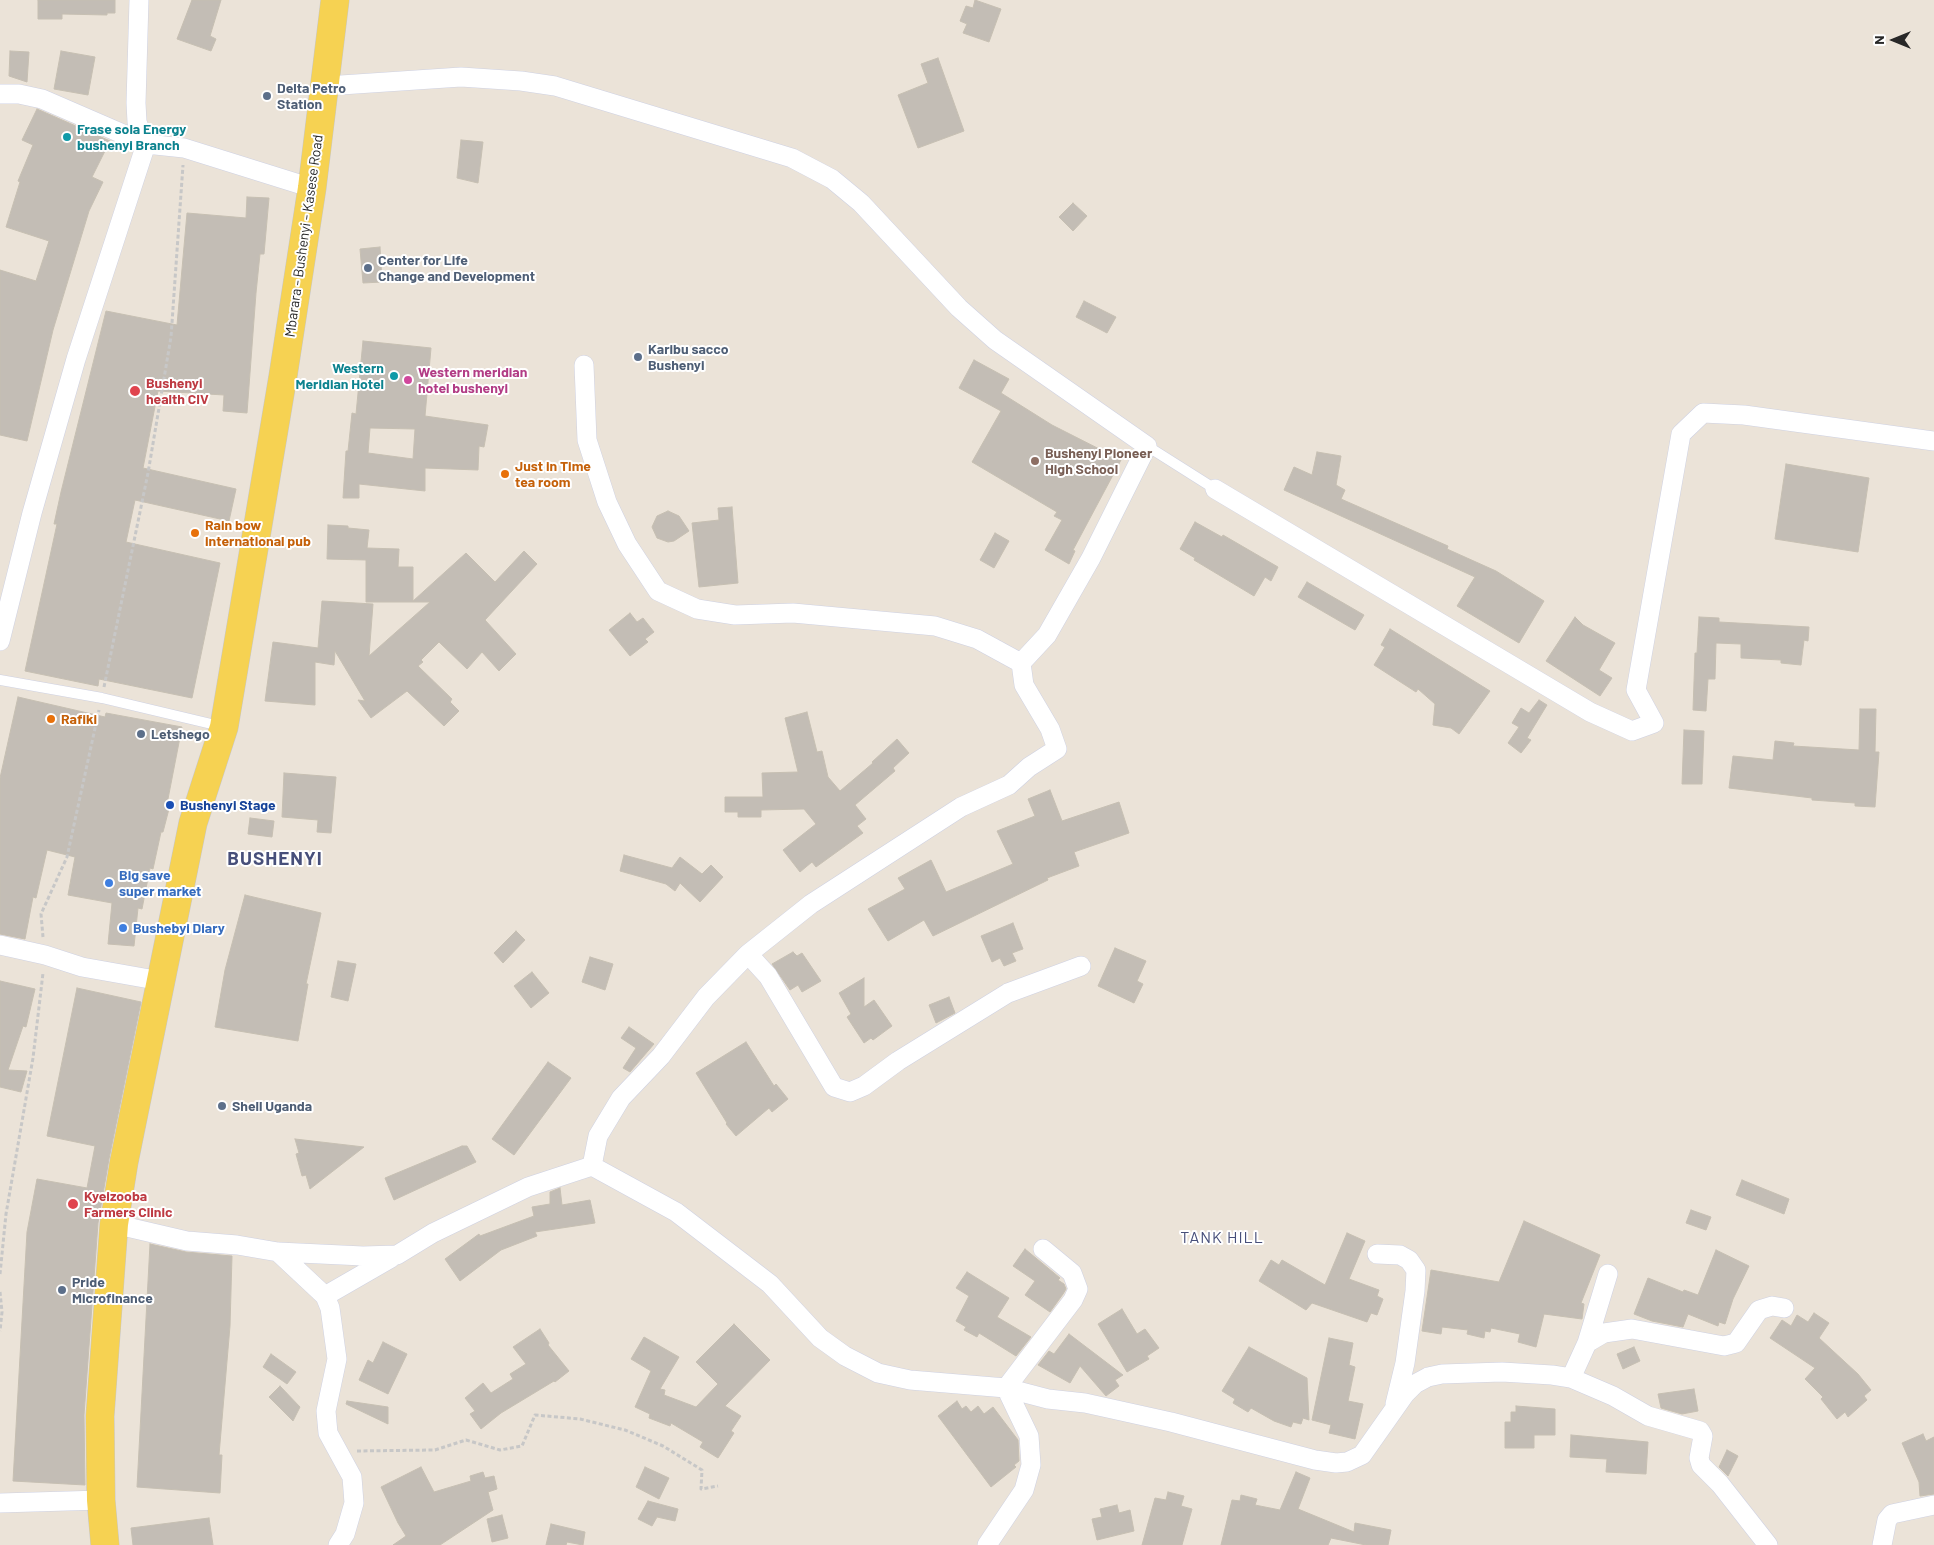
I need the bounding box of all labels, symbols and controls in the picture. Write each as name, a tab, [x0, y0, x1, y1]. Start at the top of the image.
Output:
north arrow	[1869, 15, 1919, 65]
text: N	[1870, 35, 1887, 45]
place label: Delta Petro Station	[277, 80, 346, 112]
marker: Delta Petro Station	[261, 90, 273, 102]
place label: Frase sola Energy bushenyi Branch	[77, 121, 186, 154]
marker: Frase sola Energy bushenyi Branch	[61, 131, 73, 143]
street label: Mbarara - Bushenyi - Kasese Road	[281, 134, 327, 338]
place label: Center for Life Change and Development	[378, 252, 535, 284]
marker: Center for Life Change and Development	[362, 262, 374, 274]
place label: Karibu sacco Bushenyi	[648, 341, 729, 374]
marker: Karibu sacco Bushenyi	[632, 351, 644, 363]
place label: Western Meridian Hotel	[295, 360, 384, 392]
place label: Western meridian hotel bushenyi	[418, 364, 527, 397]
marker: Western Meridian Hotel	[388, 370, 400, 382]
marker: Western meridian hotel bushenyi	[402, 374, 414, 386]
place label: Bushenyi health CIV	[146, 375, 209, 408]
marker: Bushenyi health CIV	[128, 384, 142, 398]
place label: Bushenyi Pioneer High School	[1045, 445, 1152, 478]
marker: Bushenyi Pioneer High School	[1029, 455, 1041, 467]
place label: Just in Time tea room	[515, 458, 591, 491]
marker: Just in Time tea room	[499, 468, 511, 480]
place label: Rain bow international pub	[205, 517, 311, 550]
marker: Rain bow international pub	[189, 527, 201, 539]
place label: Rafiki	[61, 711, 97, 727]
marker: Rafiki	[45, 713, 57, 725]
place label: Letshego	[151, 726, 210, 742]
marker: Letshego	[135, 728, 147, 740]
place label: Bushenyi Stage	[180, 797, 276, 813]
marker: Bushenyi Stage	[164, 799, 176, 811]
district label: BUSHENYI	[226, 848, 324, 870]
place label: Big save super market	[119, 867, 201, 900]
marker: Big save super market	[103, 877, 115, 889]
place label: Bushebyi Diary	[133, 920, 225, 936]
marker: Bushebyi Diary	[117, 922, 129, 934]
place label: Shell Uganda	[232, 1098, 312, 1114]
marker: Shell Uganda	[216, 1100, 228, 1112]
place label: Kyeizooba Farmers Clinic	[84, 1188, 173, 1220]
marker: Kyeizooba Farmers Clinic	[66, 1197, 80, 1211]
district label: TANK HILL	[1179, 1228, 1265, 1248]
place label: Pride Microfinance	[72, 1274, 153, 1306]
marker: Pride Microfinance	[56, 1284, 68, 1296]

